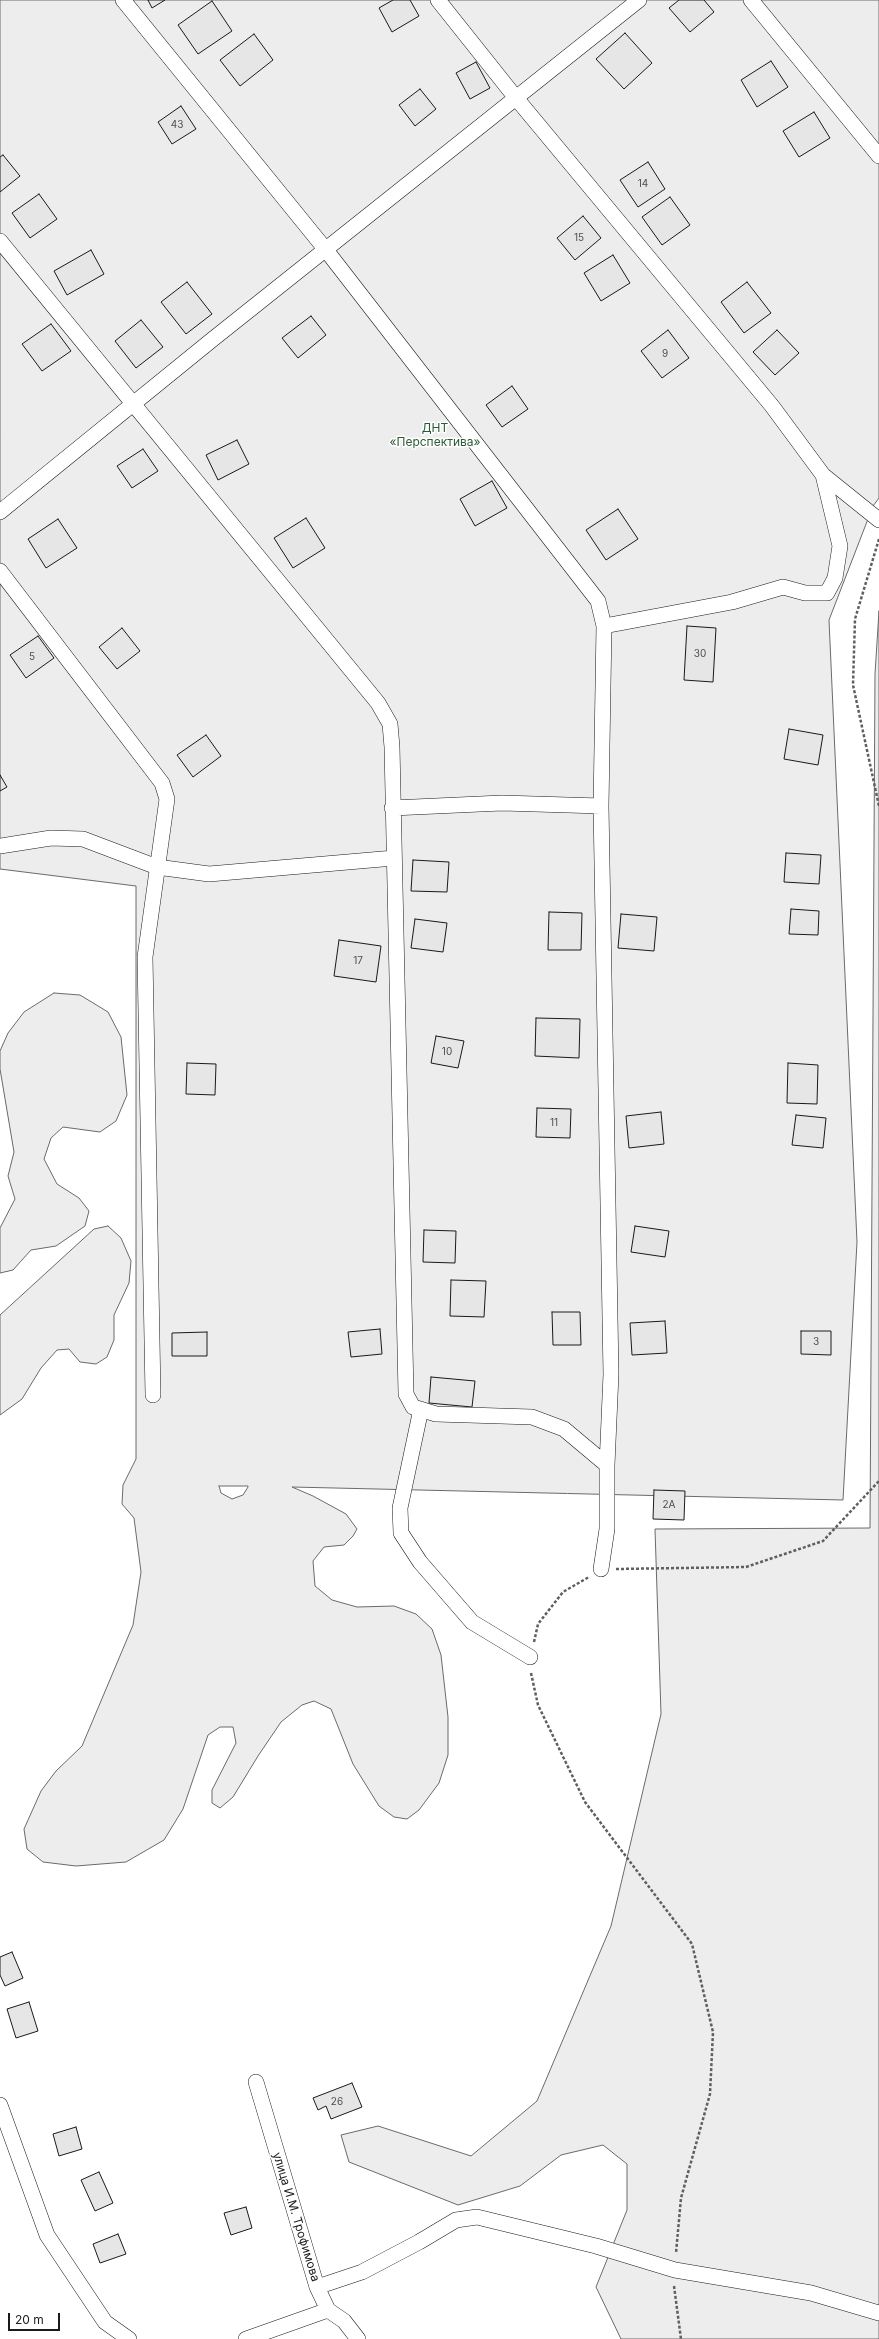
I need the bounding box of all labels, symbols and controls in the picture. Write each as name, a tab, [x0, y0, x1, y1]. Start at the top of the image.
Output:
house number: 43	[171, 119, 183, 131]
house number: 14	[638, 178, 648, 190]
house number: 15	[574, 232, 584, 244]
house number: 9	[662, 348, 668, 360]
park label: ДНТ «Перспектива»	[389, 421, 481, 449]
house number: 30	[694, 648, 706, 660]
house number: 5	[29, 651, 35, 663]
house number: 17	[353, 955, 363, 967]
house number: 10	[442, 1046, 452, 1058]
house number: 11	[550, 1117, 558, 1129]
house number: 3	[813, 1336, 819, 1348]
house number: 2А	[663, 1499, 675, 1511]
house number: 26	[331, 2096, 343, 2108]
street label: улица И.М. Трофимова	[269, 2151, 323, 2283]
scale bar	[10, 2305, 62, 2331]
text: 20 m	[15, 2312, 44, 2327]

